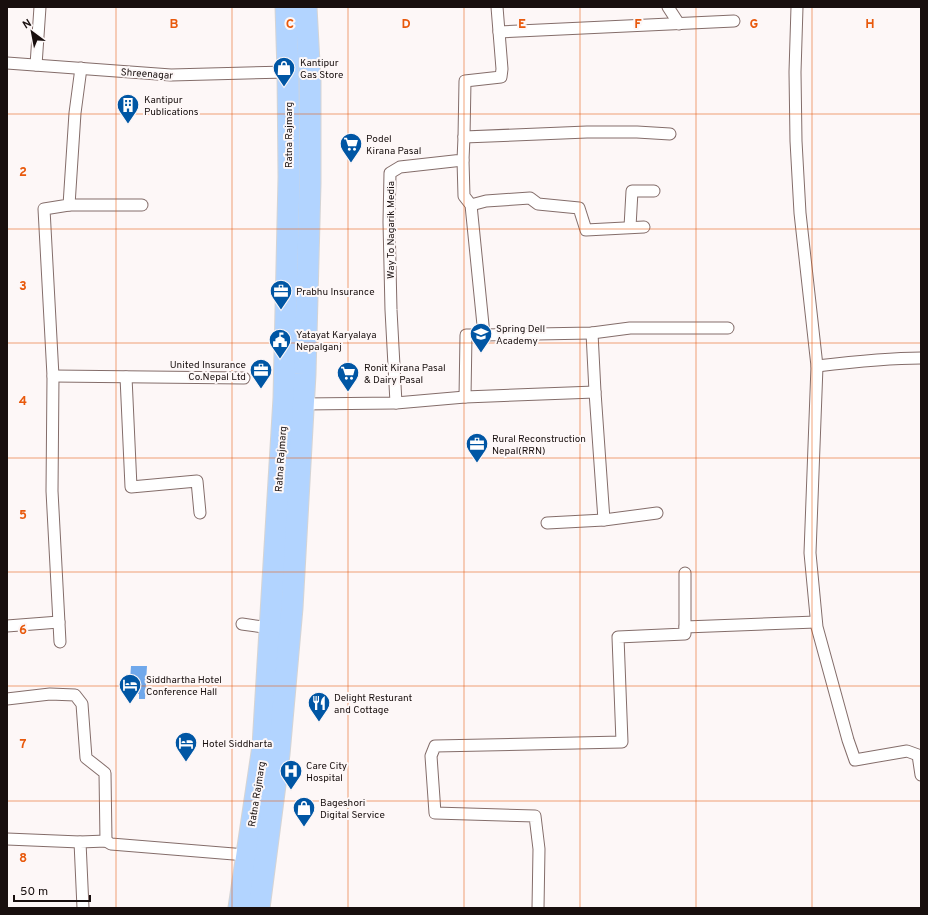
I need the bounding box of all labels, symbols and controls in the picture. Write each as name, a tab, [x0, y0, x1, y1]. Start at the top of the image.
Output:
north arrow	[12, 12, 52, 52]
text: N	[20, 16, 34, 32]
text: B	[170, 17, 179, 33]
text: C	[286, 17, 294, 33]
text: D	[401, 17, 411, 33]
text: E	[518, 17, 526, 33]
text: F	[634, 17, 642, 33]
text: G	[750, 17, 759, 33]
text: H	[865, 17, 875, 33]
shop icon: Kantipur Gas Store	[271, 55, 297, 88]
place label: Kantipur Gas Store	[300, 57, 343, 82]
street label: Shreenagar	[120, 66, 174, 83]
building icon: Kantipur Publications	[115, 92, 141, 125]
place label: Kantipur Publications	[144, 94, 199, 119]
street label: Ratna Rajmarg	[283, 102, 296, 168]
supermarket icon: Podel Kirana Pasal	[338, 131, 364, 164]
place label: Podel Kirana Pasal	[366, 133, 421, 158]
text: 2	[19, 165, 27, 181]
street label: Way To Nagarik Media	[385, 181, 398, 279]
office icon: Prabhu Insurance	[268, 278, 294, 311]
text: 3	[19, 279, 27, 295]
place label: Prabhu Insurance	[296, 286, 375, 299]
school or university icon: Spring Dell Academy	[468, 321, 494, 354]
place label: Spring Dell Academy	[496, 323, 545, 348]
public building icon: Yatayat Karyalaya Nepalganj	[267, 327, 293, 360]
place label: Yatayat Karyalaya Nepalganj	[296, 329, 376, 354]
office icon: United Insurance Co.Nepal Ltd	[248, 357, 274, 390]
place label: United Insurance Co.Nepal Ltd	[170, 359, 246, 384]
supermarket icon: Ronit Kirana Pasal & Dairy Pasal	[335, 360, 361, 393]
place label: Ronit Kirana Pasal & Dairy Pasal	[364, 362, 446, 387]
text: 4	[19, 394, 27, 410]
street label: Ratna Rajmarg	[273, 426, 290, 493]
office icon: Rural Reconstruction Nepal(RRN)	[464, 431, 490, 464]
place label: Rural Reconstruction Nepal(RRN)	[492, 433, 586, 458]
text: 5	[19, 508, 27, 524]
text: 6	[19, 623, 27, 639]
hotel icon: Siddhartha Hotel Conference Hall	[117, 672, 143, 705]
place label: Siddhartha Hotel Conference Hall	[146, 674, 222, 699]
restaurant icon: Delight Resturant and Cottage	[306, 690, 332, 723]
place label: Delight Resturant and Cottage	[334, 692, 413, 717]
hotel icon: Hotel Siddharta	[173, 730, 199, 763]
text: 7	[20, 737, 27, 753]
place label: Hotel Siddharta	[202, 738, 272, 751]
hospital icon: Care City Hospital	[278, 758, 304, 791]
place label: Care City Hospital	[306, 760, 347, 785]
street label: Ratna Rajmarg	[246, 761, 269, 828]
shop icon: Bageshori Digital Service	[291, 795, 317, 828]
place label: Bageshori Digital Service	[320, 797, 385, 822]
text: 8	[19, 851, 27, 867]
scale bar	[14, 877, 90, 903]
text: 50 m	[20, 884, 48, 900]

